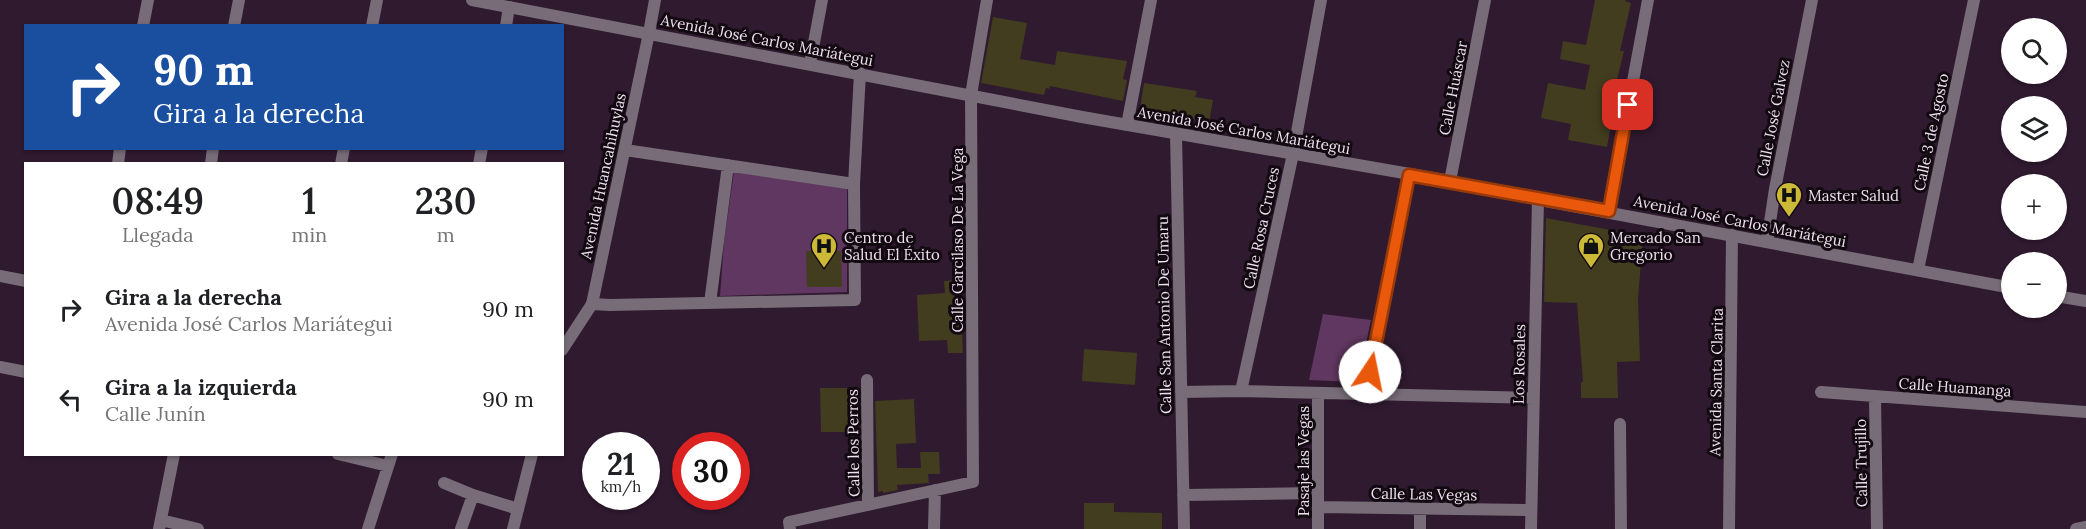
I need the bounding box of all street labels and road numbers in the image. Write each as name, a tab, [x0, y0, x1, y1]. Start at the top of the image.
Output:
street label: Avenida José Carlos Mariátegui	[658, 10, 875, 70]
street label: Calle Huáscar	[1435, 39, 1472, 137]
street label: Calle José Galvez	[1752, 58, 1794, 178]
street label: Calle 3 de Agosto	[1909, 71, 1953, 193]
street label: Avenida Huancahihuylas	[576, 91, 630, 262]
street label: Avenida José Carlos Mariátegui	[1135, 102, 1352, 158]
street label: Calle Garcilaso De La Vega	[948, 147, 967, 333]
street label: Calle Rosa Cruces	[1239, 165, 1283, 291]
street label: Avenida José Carlos Mariátegui	[1631, 191, 1848, 251]
street label: Calle San Antonio De Umaru	[1153, 216, 1175, 414]
street label: Avenida Santa Clarita	[1705, 307, 1727, 457]
street label: Los Rosales	[1509, 324, 1529, 404]
street label: Calle Huamanga	[1898, 374, 2012, 400]
street label: Calle los Perros	[843, 389, 863, 497]
street label: Pasaje las Vegas	[1294, 406, 1313, 516]
street label: Calle Trujillo	[1851, 418, 1871, 507]
street label: Calle Las Vegas	[1371, 484, 1477, 504]

